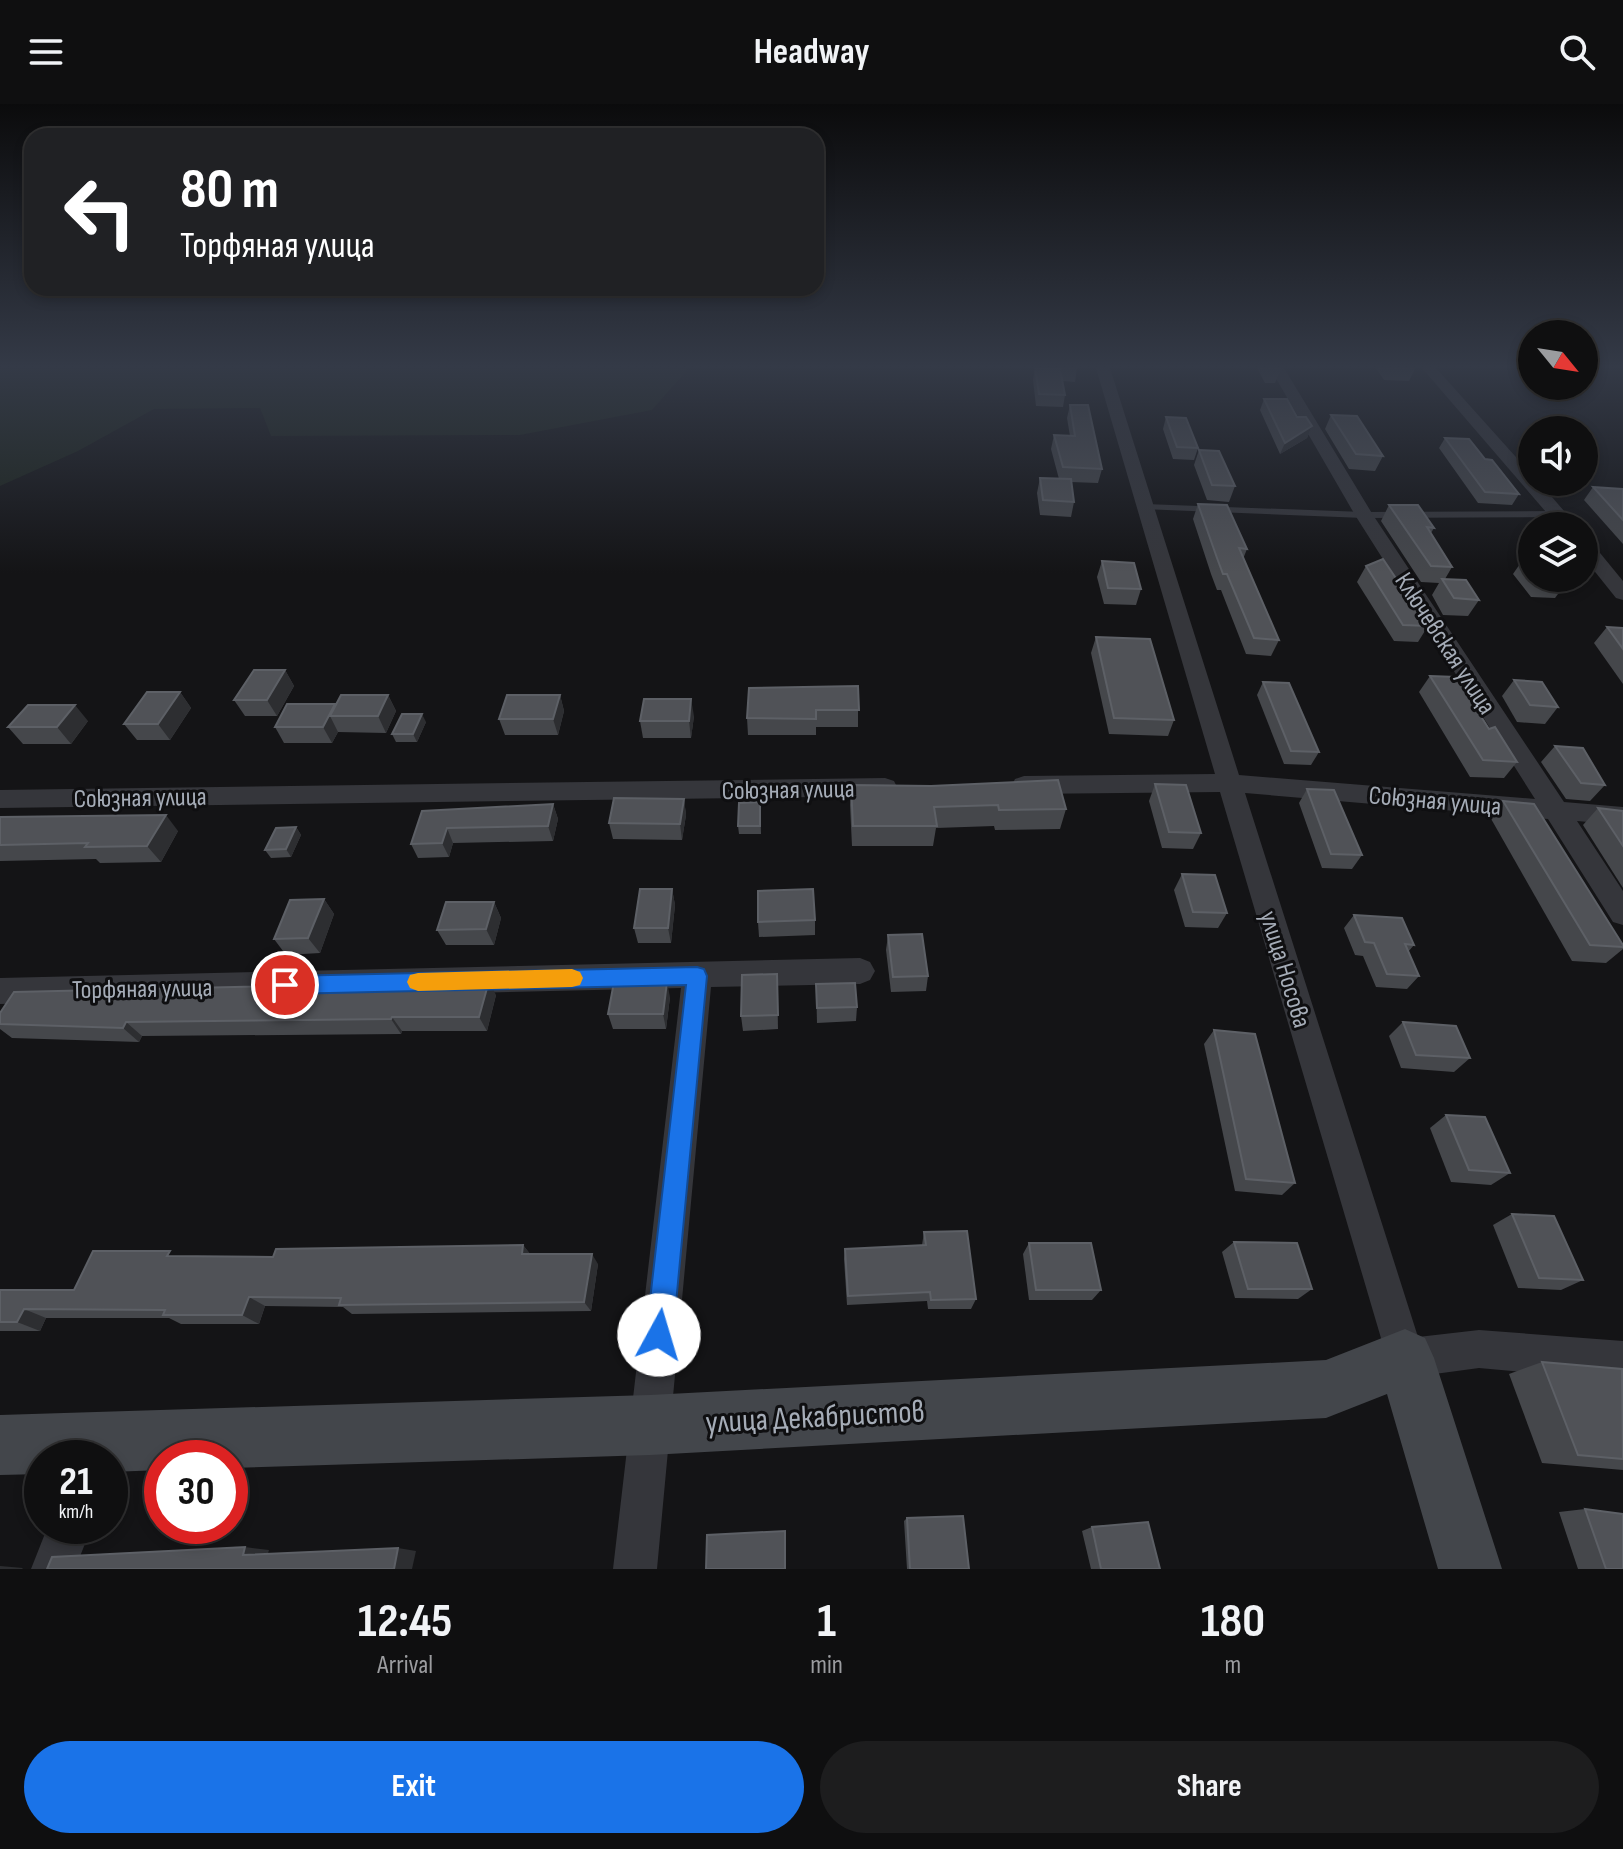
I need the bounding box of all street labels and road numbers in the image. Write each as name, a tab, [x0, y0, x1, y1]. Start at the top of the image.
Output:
street label: Ключевская улица	[1387, 567, 1502, 720]
street label: Союзная улица	[721, 774, 855, 807]
street label: Союзная улица	[1367, 780, 1502, 823]
street label: Союзная улица	[73, 782, 207, 815]
street label: улица Носова	[1252, 907, 1317, 1032]
street label: Торфяная улица	[72, 973, 213, 1006]
street label: улица Декабристов	[704, 1392, 926, 1443]

